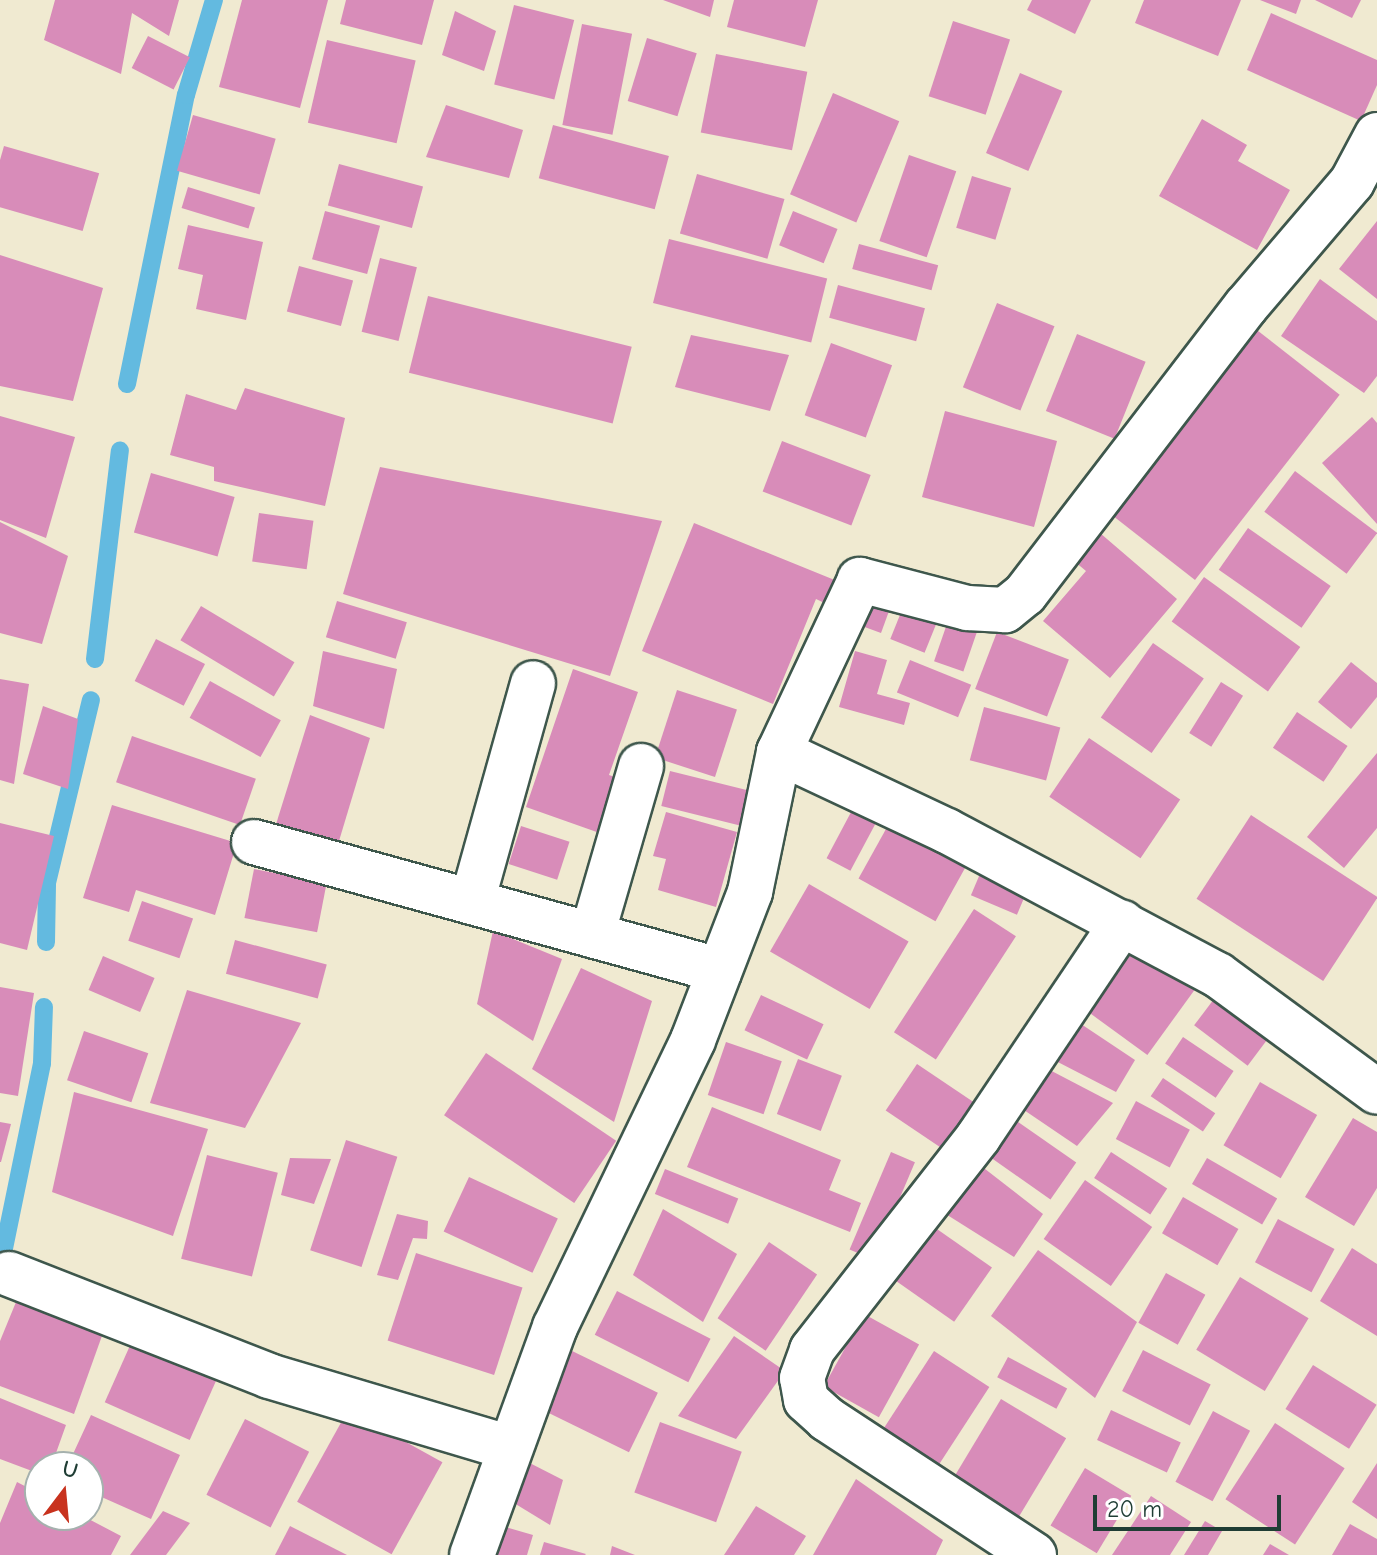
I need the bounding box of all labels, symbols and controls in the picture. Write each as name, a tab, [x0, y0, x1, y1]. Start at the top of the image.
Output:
north arrow	[24, 1451, 104, 1531]
text: U	[59, 1455, 81, 1484]
scale bar	[1097, 1479, 1285, 1529]
text: 20 m	[1107, 1495, 1162, 1523]

